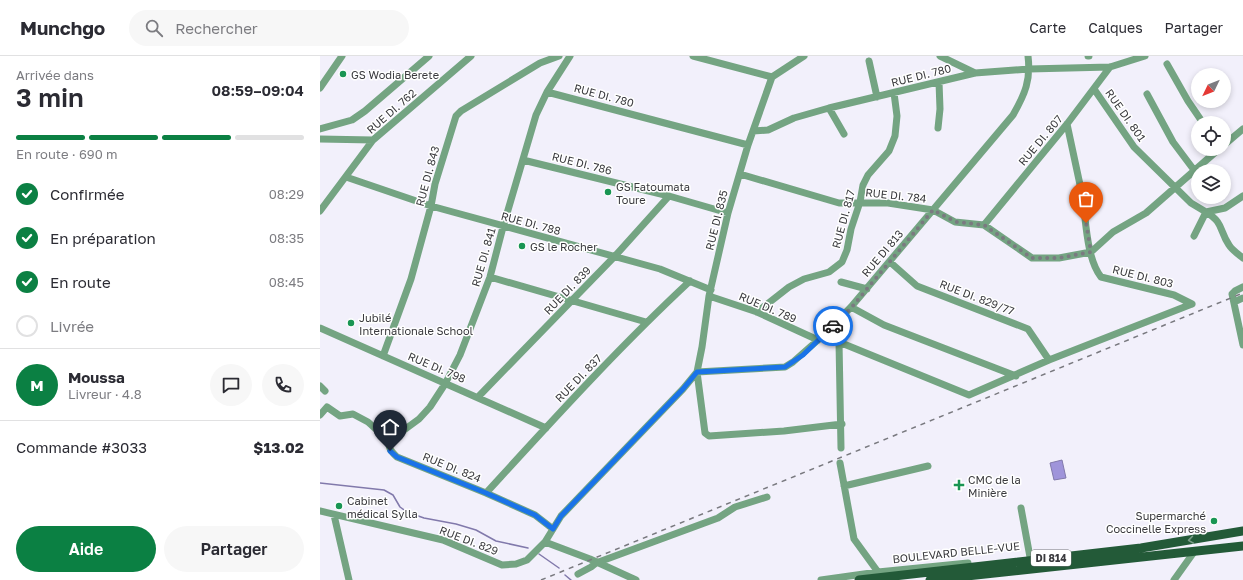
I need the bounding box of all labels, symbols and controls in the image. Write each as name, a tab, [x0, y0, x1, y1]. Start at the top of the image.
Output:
search box	[129, 10, 409, 46]
text: Munchgo	[20, 16, 105, 39]
icon: search	[143, 17, 165, 39]
text: Rechercher	[175, 19, 258, 37]
text: Carte	[1029, 19, 1066, 36]
text: Calques	[1088, 19, 1143, 36]
text: Partager	[1165, 19, 1223, 36]
street label: RUE DI. 780	[890, 61, 953, 89]
text: Arrivée dans	[16, 67, 94, 83]
place label: GS Wodia Berete	[351, 68, 439, 81]
north arrow	[1191, 68, 1231, 108]
map controls	[1191, 68, 1231, 204]
marker: GS Wodia Berete	[338, 69, 348, 79]
text: 08:59–09:04	[211, 81, 304, 99]
street label: RUE DI. 780	[573, 81, 636, 109]
text: 3 min	[16, 82, 84, 113]
street label: RUE DI. 762	[364, 86, 418, 136]
street label: RUE DI. 801	[1103, 86, 1149, 144]
street label: RUE DI. 807	[1015, 112, 1065, 168]
button: locate	[1191, 116, 1231, 156]
street label: RUE DI. 843	[413, 144, 441, 208]
text: En route · 690 m	[16, 146, 117, 162]
street label: RUE DI. 786	[551, 149, 614, 177]
button: layers	[1191, 164, 1231, 204]
place label: GS Fatoumata Toure	[616, 180, 690, 206]
pin	[1069, 182, 1103, 223]
icon: check	[16, 183, 38, 205]
text: Confirmée	[50, 185, 124, 203]
street label: RUE DI. 784	[865, 185, 927, 205]
text: 08:29	[269, 186, 304, 202]
marker: GS Fatoumata Toure	[603, 187, 613, 197]
street label: RUE DI. 817	[829, 188, 857, 250]
icon: bag	[1075, 188, 1097, 210]
street label: RUE DI. 835	[702, 189, 730, 251]
street label: RUE DI. 788	[500, 209, 563, 237]
street label: RUE DI. 841	[468, 226, 498, 288]
icon: check	[16, 227, 38, 249]
street label: RUE DI 813	[859, 227, 905, 279]
text: En préparation	[50, 229, 156, 247]
text: 08:35	[269, 230, 304, 246]
place label: GS le Rocher	[530, 240, 598, 253]
marker: GS le Rocher	[517, 241, 527, 251]
street label: RUE DI. 803	[1111, 262, 1175, 290]
street label: RUE DI. 839	[541, 263, 593, 317]
icon: check	[16, 271, 38, 293]
text: En route	[50, 273, 111, 291]
text: 08:45	[269, 274, 304, 290]
street label: RUE DI. 829/77	[938, 277, 1016, 317]
street label: RUE DI. 789	[737, 289, 799, 325]
courier	[813, 306, 853, 346]
place label: Jubilé Internationale School	[359, 311, 474, 337]
icon: car	[822, 315, 844, 337]
text: Livrée	[50, 317, 94, 335]
marker: Jubilé Internationale School	[346, 318, 356, 328]
street label: RUE DI. 798	[406, 349, 468, 385]
street label: RUE DI. 837	[552, 351, 604, 404]
button: chat	[210, 364, 252, 406]
button: phone	[262, 364, 304, 406]
text: Moussa	[68, 368, 125, 386]
text: M	[30, 376, 44, 394]
text: Livreur · 4.8	[68, 386, 142, 402]
pin	[373, 410, 407, 451]
icon: home	[379, 416, 401, 438]
text: Commande #3033	[16, 438, 147, 456]
text: $13.02	[253, 438, 304, 456]
street label: RUE DI. 824	[421, 449, 483, 485]
place label: CMC de la Minière	[968, 473, 1021, 499]
marker: CMC de la Minière	[953, 479, 965, 491]
place label: Cabinet médical Sylla	[347, 494, 418, 520]
marker: Cabinet médical Sylla	[334, 501, 344, 511]
place label: Supermarché Coccinelle Express	[1106, 509, 1206, 535]
marker: Supermarché Coccinelle Express	[1209, 516, 1219, 526]
street label: RUE DI. 829	[438, 523, 500, 557]
button: Aide	[16, 526, 156, 572]
button: Partager	[164, 526, 304, 572]
one-way arrow	[1188, 535, 1194, 544]
street label: BOULEVARD BELLE-VUE	[892, 539, 1021, 565]
road number: DI 814	[1031, 550, 1071, 566]

